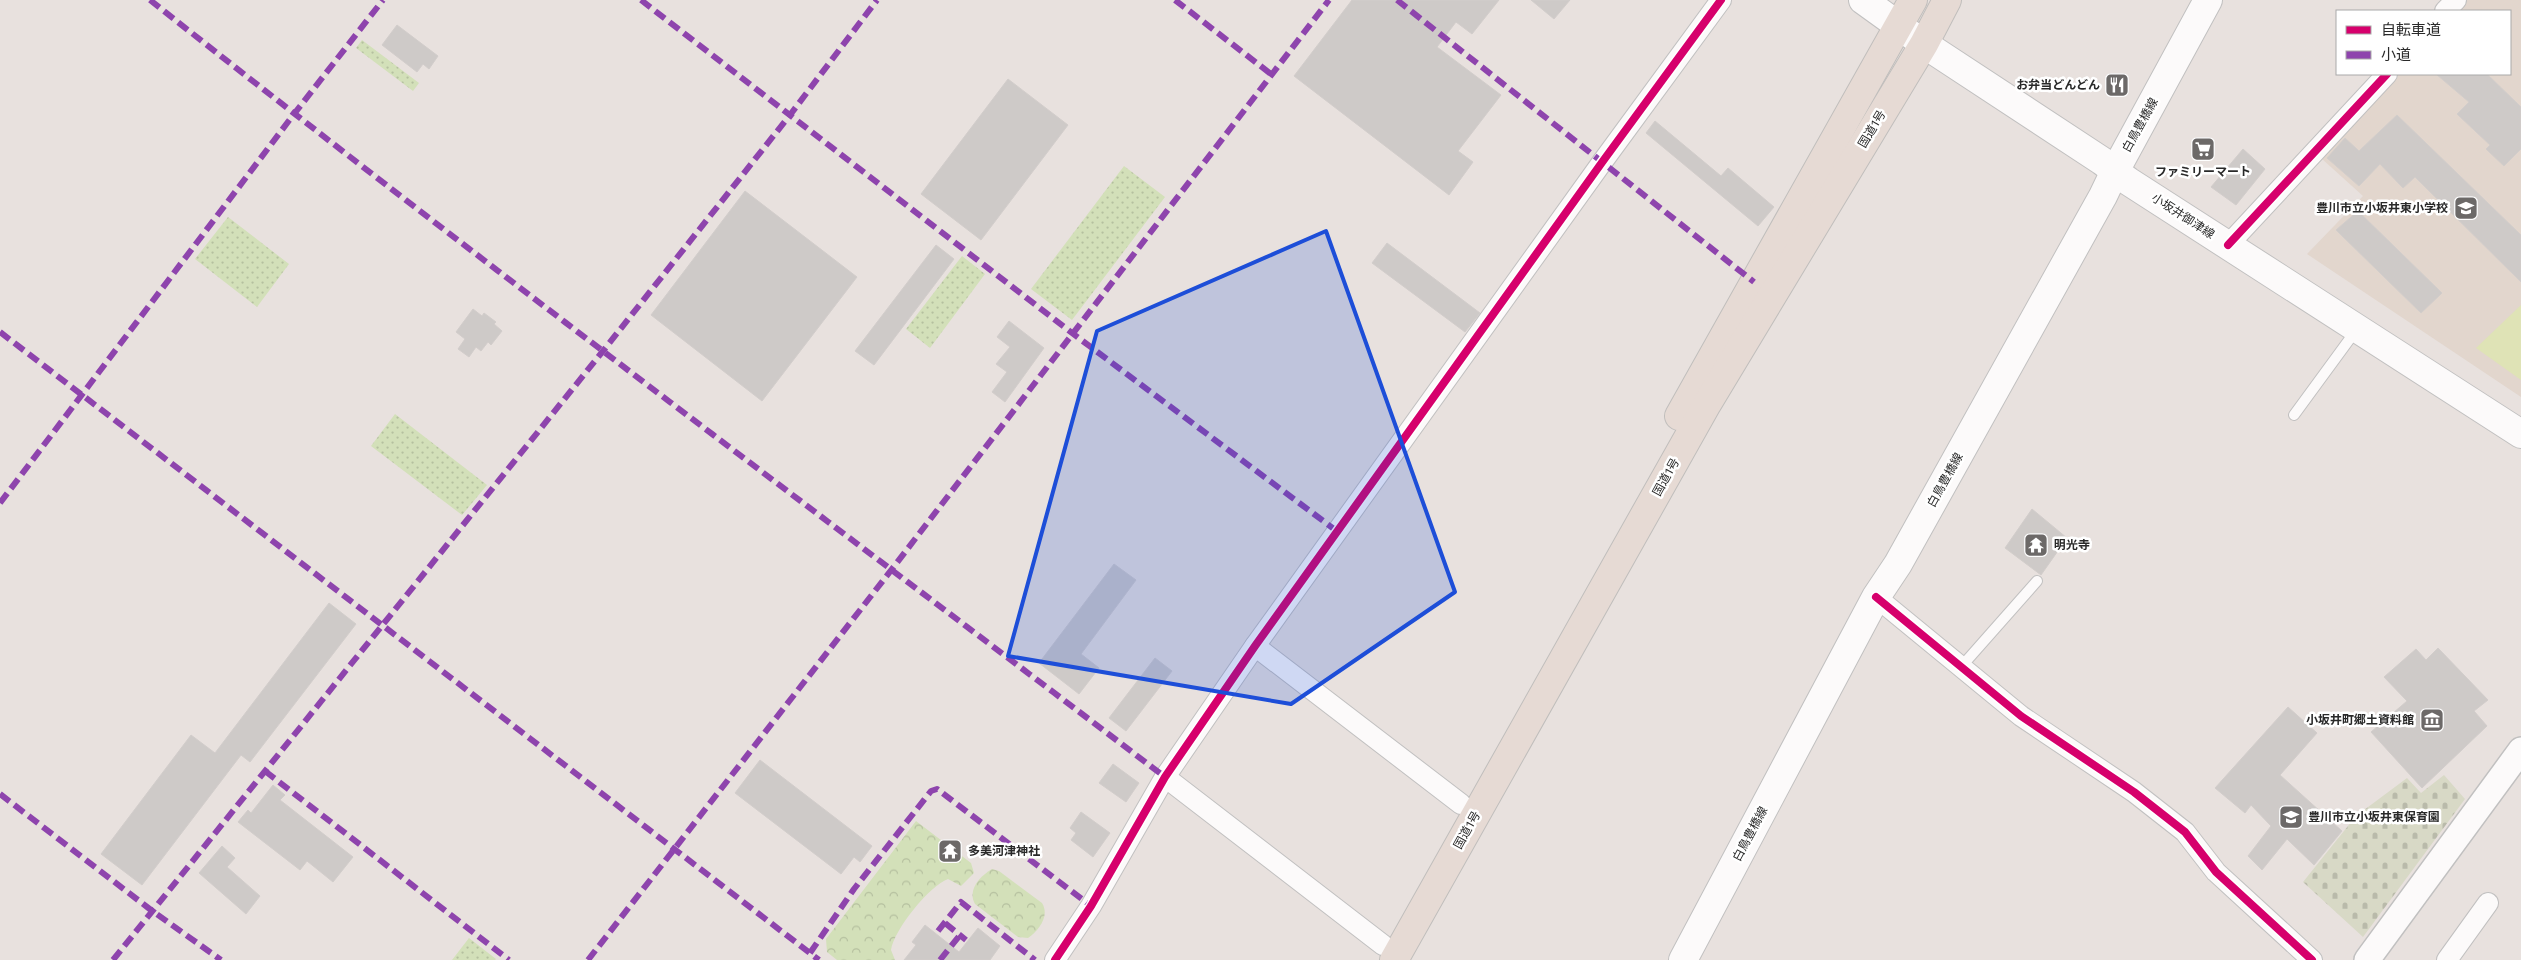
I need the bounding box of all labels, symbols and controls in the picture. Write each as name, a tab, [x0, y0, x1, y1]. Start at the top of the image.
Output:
legend	[2336, 10, 2511, 75]
text: 自転車道	[2381, 20, 2441, 38]
text: 小道	[2381, 45, 2411, 63]
restaurant icon: お弁当どんどん	[2104, 72, 2130, 98]
place label: お弁当どんどん	[2016, 77, 2100, 91]
street label: 白鳥豊橋線	[2118, 95, 2160, 154]
street label: 国道1号	[1855, 107, 1888, 150]
supermarket icon: ファミリーマート	[2190, 136, 2216, 162]
place label: ファミリーマート	[2155, 164, 2251, 178]
street label: 小坂井御津線	[2150, 190, 2218, 241]
school or university icon: 豊川市立小坂井東小学校	[2453, 195, 2479, 221]
place label: 豊川市立小坂井東小学校	[2316, 200, 2448, 214]
street label: 白鳥豊橋線	[1923, 450, 1965, 509]
street label: 国道1号	[1649, 455, 1681, 498]
temple icon: 明光寺	[2023, 532, 2049, 558]
place label: 明光寺	[2054, 537, 2090, 551]
museum icon: 小坂井町郷土資料館	[2419, 707, 2445, 733]
place label: 小坂井町郷土資料館	[2306, 712, 2414, 726]
street label: 白鳥豊橋線	[1729, 804, 1769, 863]
school or university icon: 豊川市立小坂井東保育園	[2278, 804, 2304, 830]
street label: 国道1号	[1450, 808, 1482, 851]
place label: 豊川市立小坂井東保育園	[2308, 809, 2440, 823]
temple icon: 多美河津神社	[937, 838, 963, 864]
place label: 多美河津神社	[968, 843, 1040, 857]

